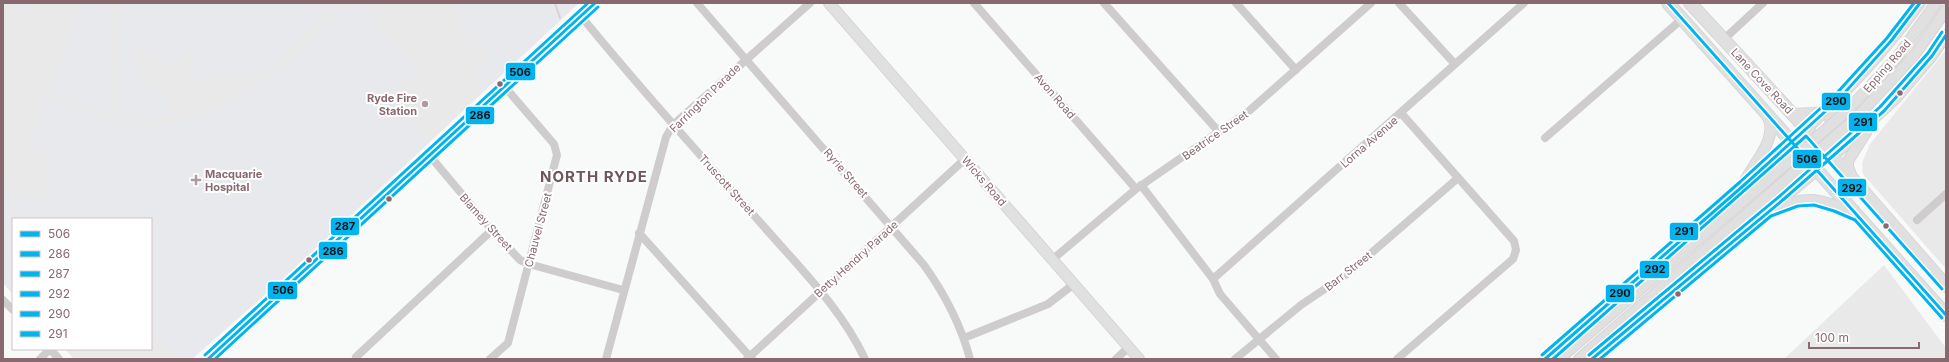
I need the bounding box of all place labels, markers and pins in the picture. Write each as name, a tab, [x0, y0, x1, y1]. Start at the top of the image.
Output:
unlabelled marker	[495, 79, 505, 89]
unlabelled marker	[1895, 88, 1905, 98]
place label: Ryde Fire Station	[367, 91, 417, 118]
marker: Ryde Fire Station	[420, 99, 430, 109]
place label: Macquarie Hospital	[205, 167, 263, 194]
marker: Macquarie Hospital	[190, 174, 202, 186]
unlabelled marker	[384, 194, 394, 204]
unlabelled marker	[1881, 221, 1891, 231]
unlabelled marker	[304, 255, 314, 265]
unlabelled marker	[1673, 289, 1683, 299]

